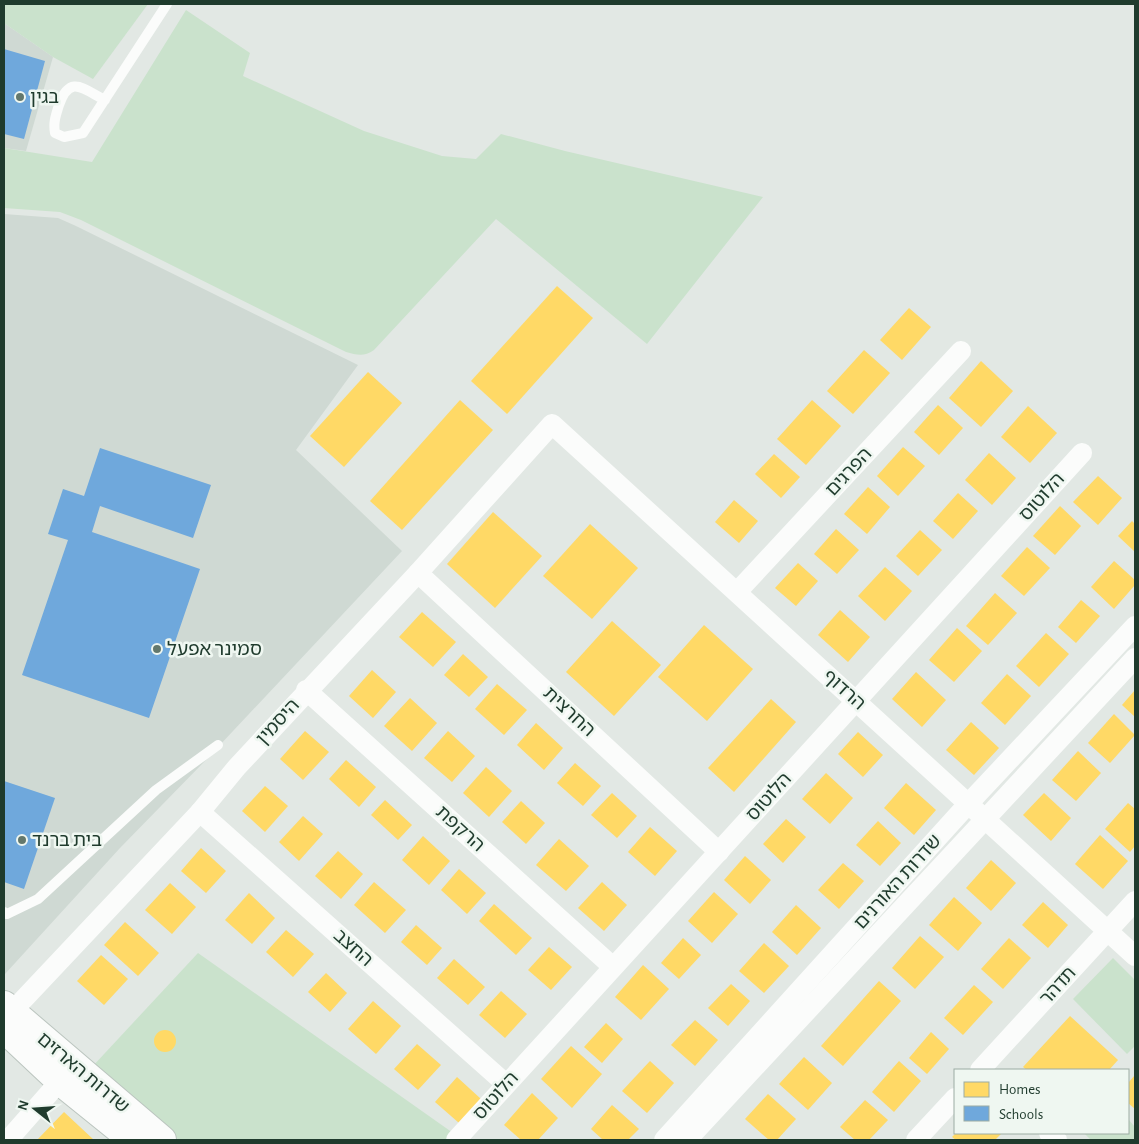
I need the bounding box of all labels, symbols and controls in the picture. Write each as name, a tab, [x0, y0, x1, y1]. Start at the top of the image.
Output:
place label: בגין	[30, 88, 59, 107]
marker: בגין	[14, 91, 26, 103]
street label: הפרגים	[822, 444, 876, 500]
street label: הלוטוס	[1016, 469, 1068, 525]
place label: סמינר אפעל	[167, 640, 262, 659]
marker: סמינר אפעל	[151, 643, 163, 655]
street label: הרדוף	[819, 666, 869, 714]
street label: החרצית	[540, 684, 598, 740]
street label: היסמין	[253, 696, 303, 748]
street label: הלוטוס	[743, 769, 795, 825]
street label: הרקפת	[432, 802, 488, 856]
place label: בית ברנד	[32, 831, 102, 850]
street label: שדרות האורנים	[851, 831, 945, 933]
marker: בית ברנד	[16, 834, 28, 846]
street label: החצב	[330, 926, 376, 970]
street label: תדהר	[1036, 963, 1080, 1009]
street label: שדרות הארזים	[33, 1029, 133, 1117]
street label: הלוטוס	[470, 1068, 522, 1124]
legend	[954, 1069, 1129, 1134]
text: Homes	[999, 1082, 1041, 1097]
north arrow	[10, 1084, 60, 1134]
text: N	[15, 1099, 32, 1112]
text: Schools	[999, 1107, 1043, 1122]

